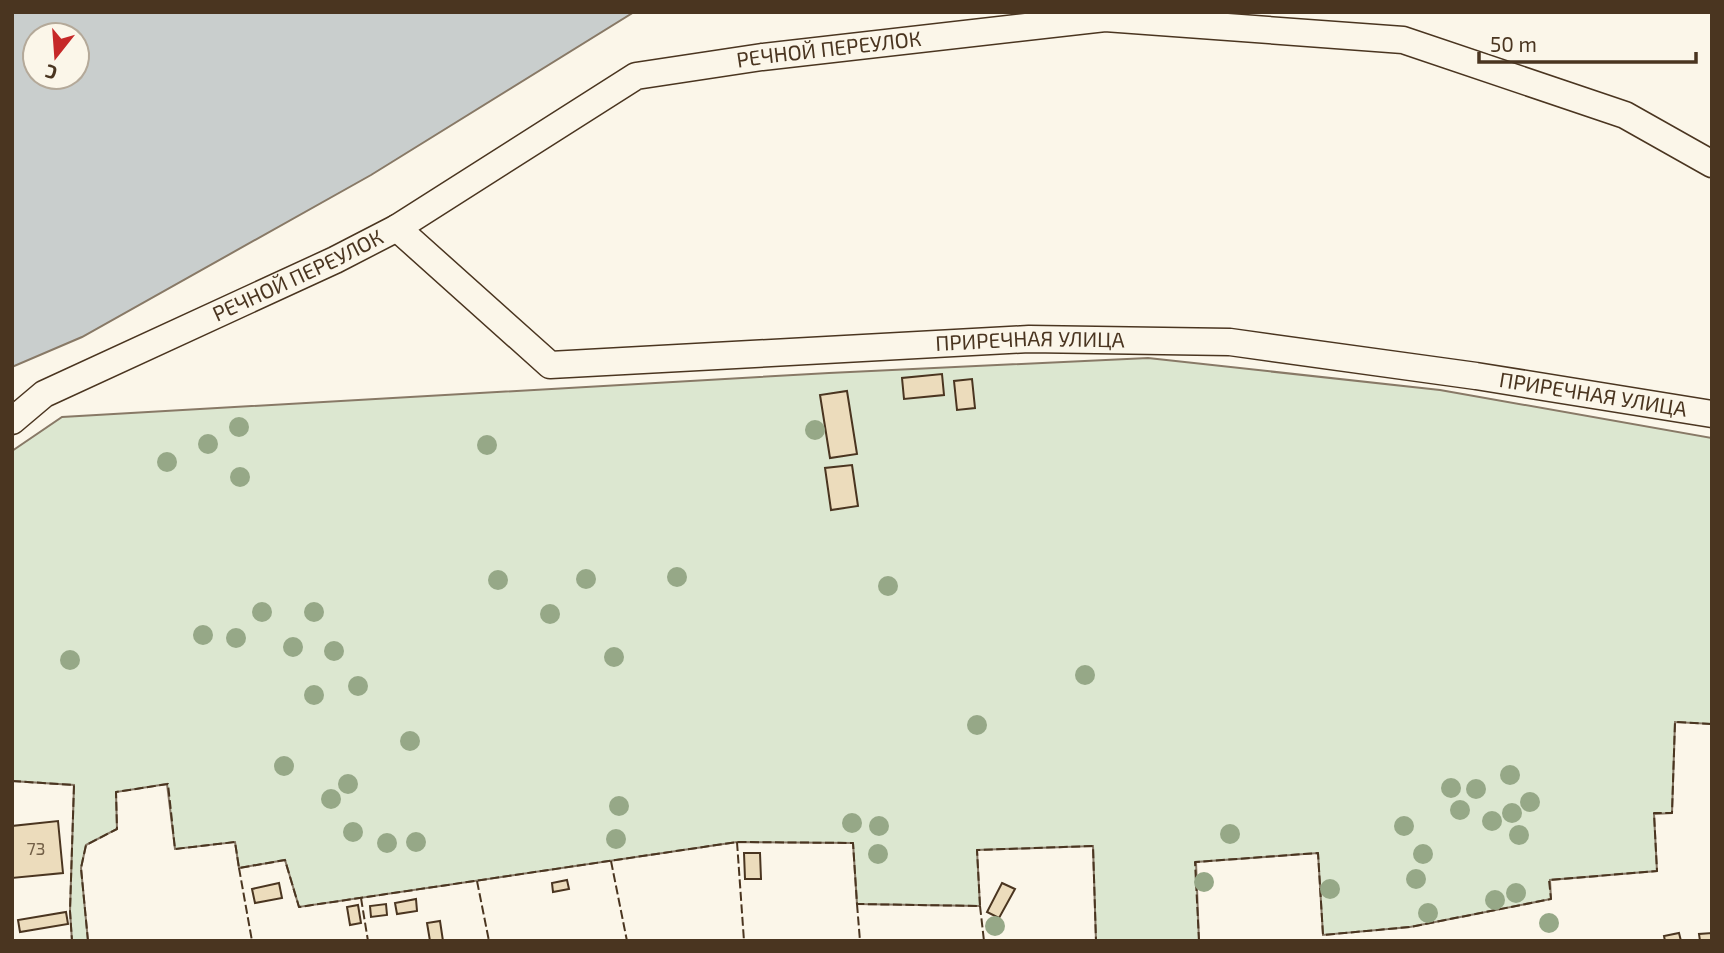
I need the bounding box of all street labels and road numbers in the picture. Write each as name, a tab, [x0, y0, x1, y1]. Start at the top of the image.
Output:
street label: РЕЧНОЙ ПЕРЕУЛОК	[735, 25, 922, 72]
street label: РЕЧНОЙ ПЕРЕУЛОК	[208, 223, 387, 326]
street label: ПРИРЕЧНАЯ УЛИЦА	[935, 325, 1125, 355]
street label: ПРИРЕЧНАЯ УЛИЦА	[1498, 366, 1689, 421]

